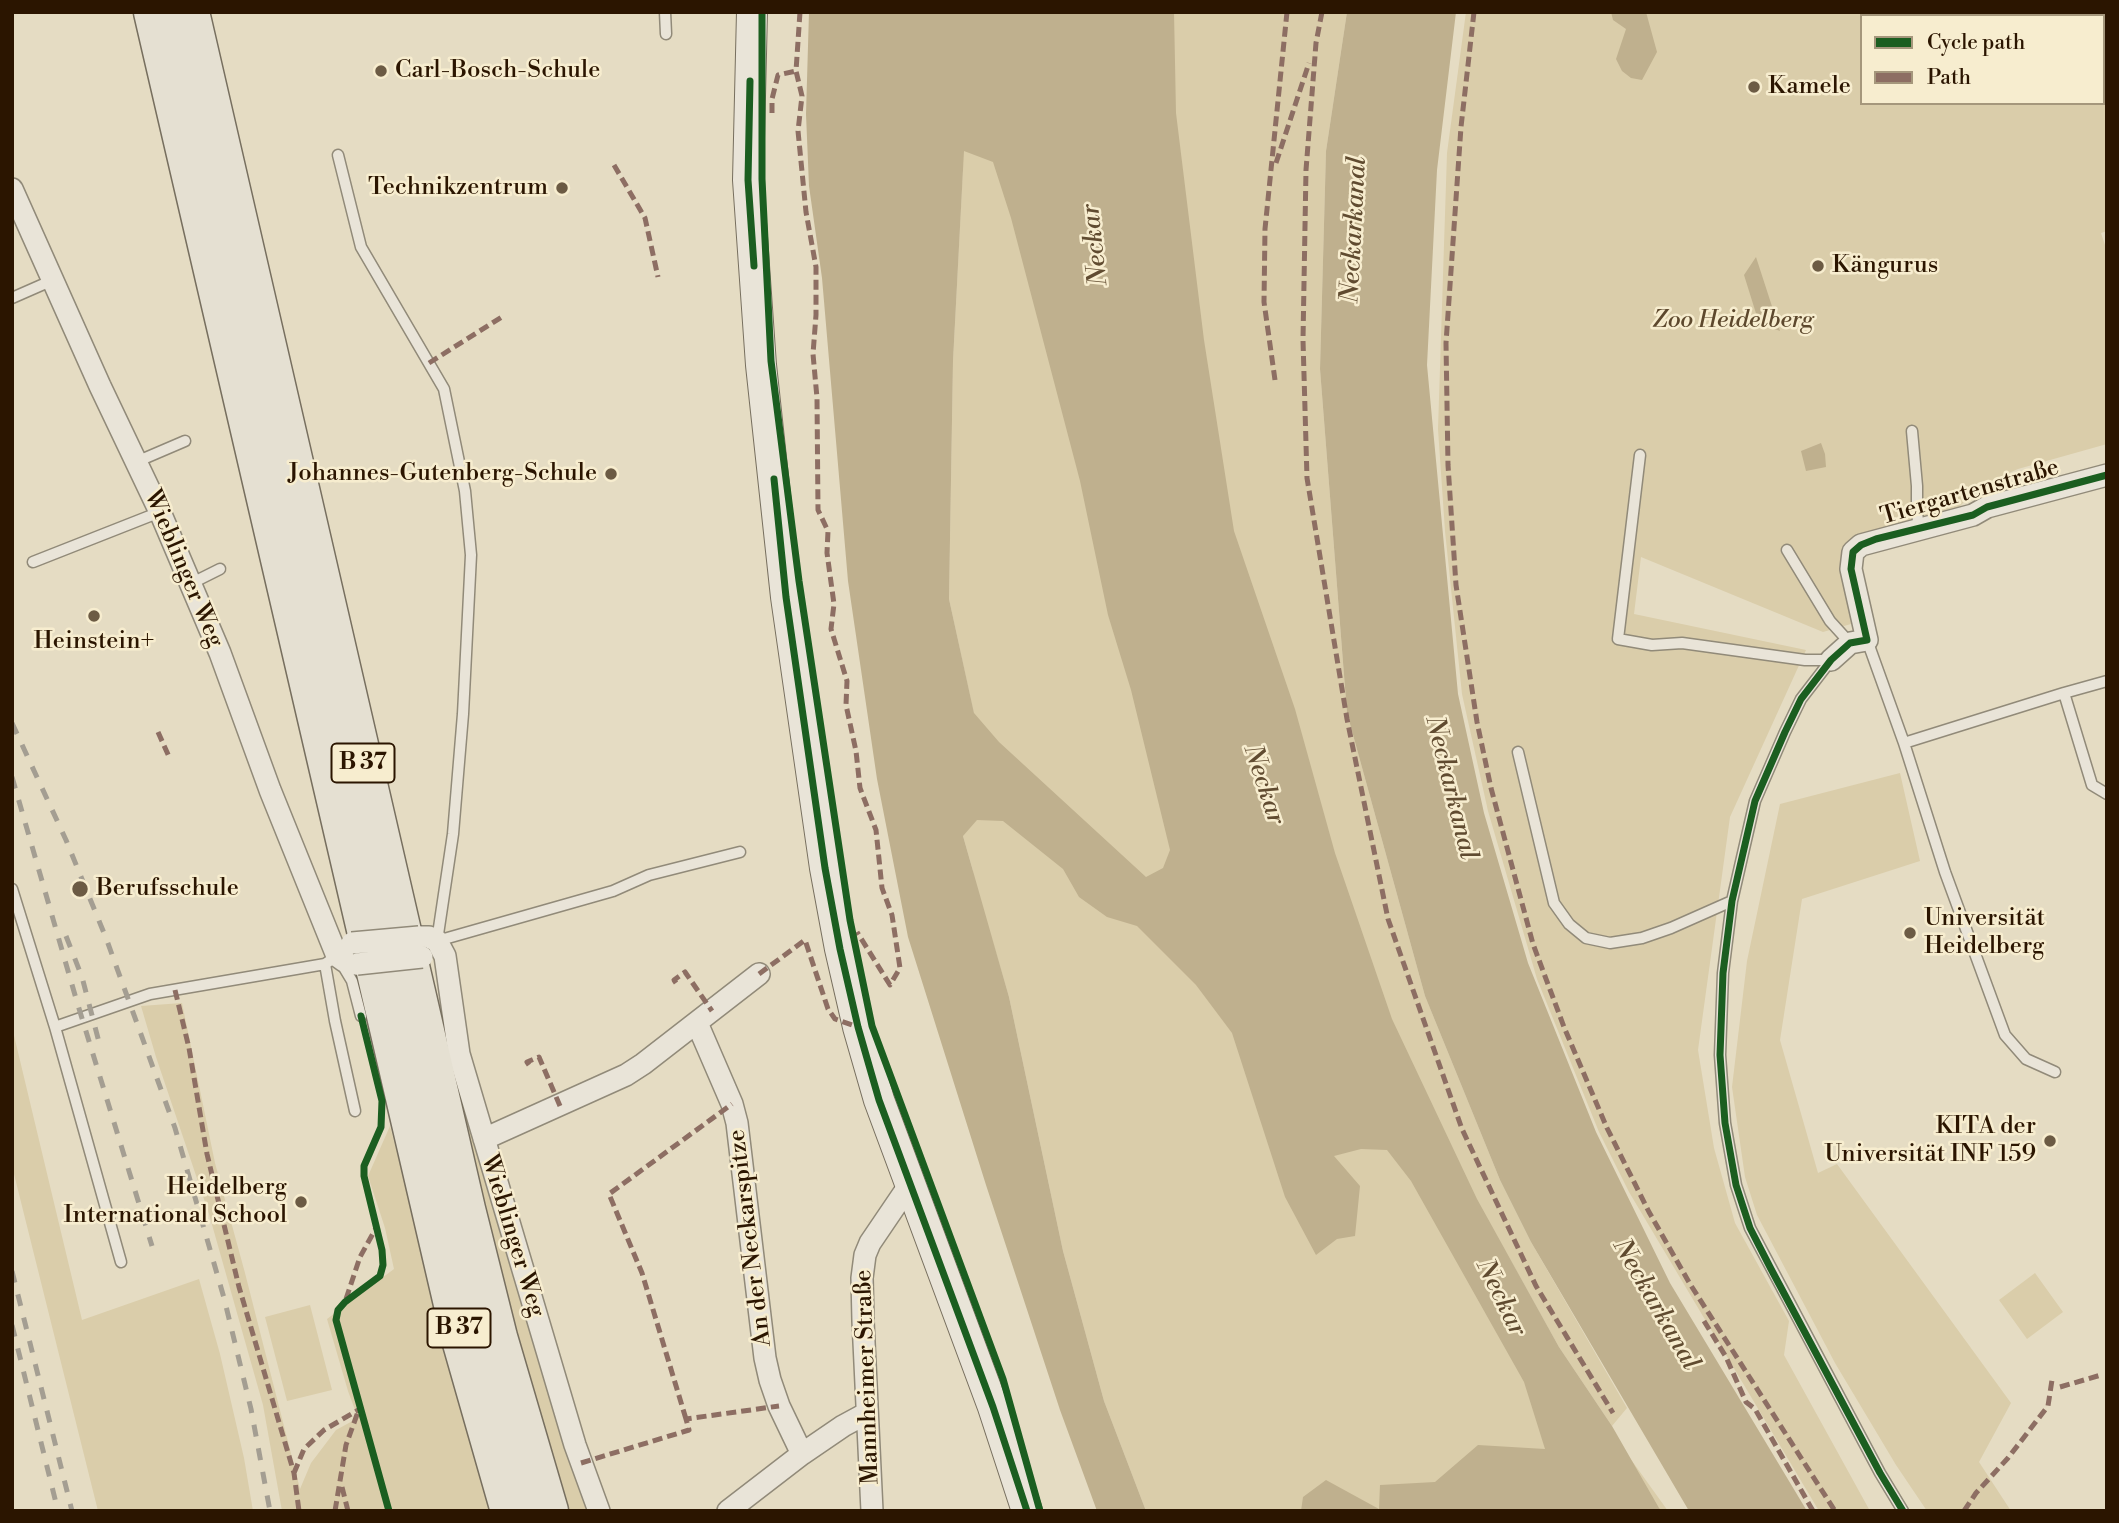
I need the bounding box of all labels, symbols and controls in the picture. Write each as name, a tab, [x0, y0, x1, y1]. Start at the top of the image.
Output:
legend	[1860, 14, 2105, 105]
text: Cycle path	[1927, 30, 2025, 56]
place label: Carl-Bosch-Schule	[395, 57, 600, 85]
marker: Carl-Bosch-Schule	[373, 63, 389, 79]
text: Path	[1927, 65, 1971, 91]
place label: Kamele	[1768, 73, 1851, 101]
marker: Kamele	[1746, 79, 1762, 95]
water label: Neckarkanal	[1336, 156, 1374, 304]
place label: Technikzentrum	[368, 174, 548, 202]
marker: Technikzentrum	[554, 180, 570, 196]
water label: Neckar	[1076, 202, 1116, 288]
place label: Kängurus	[1832, 252, 1938, 280]
marker: Kängurus	[1810, 258, 1826, 274]
park label: Zoo Heidelberg	[1652, 307, 1814, 335]
street label: Tiergartenstraße	[1877, 454, 2063, 532]
place label: Johannes-Gutenberg-Schule	[288, 460, 597, 488]
marker: Johannes-Gutenberg-Schule	[603, 466, 619, 482]
street label: Wieblinger Weg	[137, 486, 229, 652]
marker: Heinstein+	[86, 608, 102, 624]
place label: Heinstein+	[34, 628, 154, 656]
water label: Neckarkanal	[1417, 713, 1483, 863]
water label: Neckar	[1235, 741, 1291, 829]
road number: B 37	[332, 744, 394, 782]
place label: Berufsschule	[96, 875, 239, 903]
marker: Berufsschule	[70, 879, 90, 899]
place label: Universität Heidelberg	[1924, 905, 2045, 961]
marker: Universität Heidelberg	[1902, 925, 1918, 941]
place label: KITA der Universität INF 159	[1824, 1113, 2036, 1169]
street label: An der Neckarspitze	[723, 1128, 779, 1348]
marker: KITA der Universität INF 159	[2042, 1133, 2058, 1149]
street label: Wieblinger Weg	[474, 1151, 550, 1321]
place label: Heidelberg International School	[63, 1174, 287, 1230]
marker: Heidelberg International School	[293, 1194, 309, 1210]
water label: Neckarkanal	[1605, 1233, 1705, 1377]
water label: Neckar	[1468, 1254, 1532, 1342]
street label: Mannheimer Straße	[850, 1269, 886, 1485]
road number: B 37	[428, 1308, 490, 1348]

